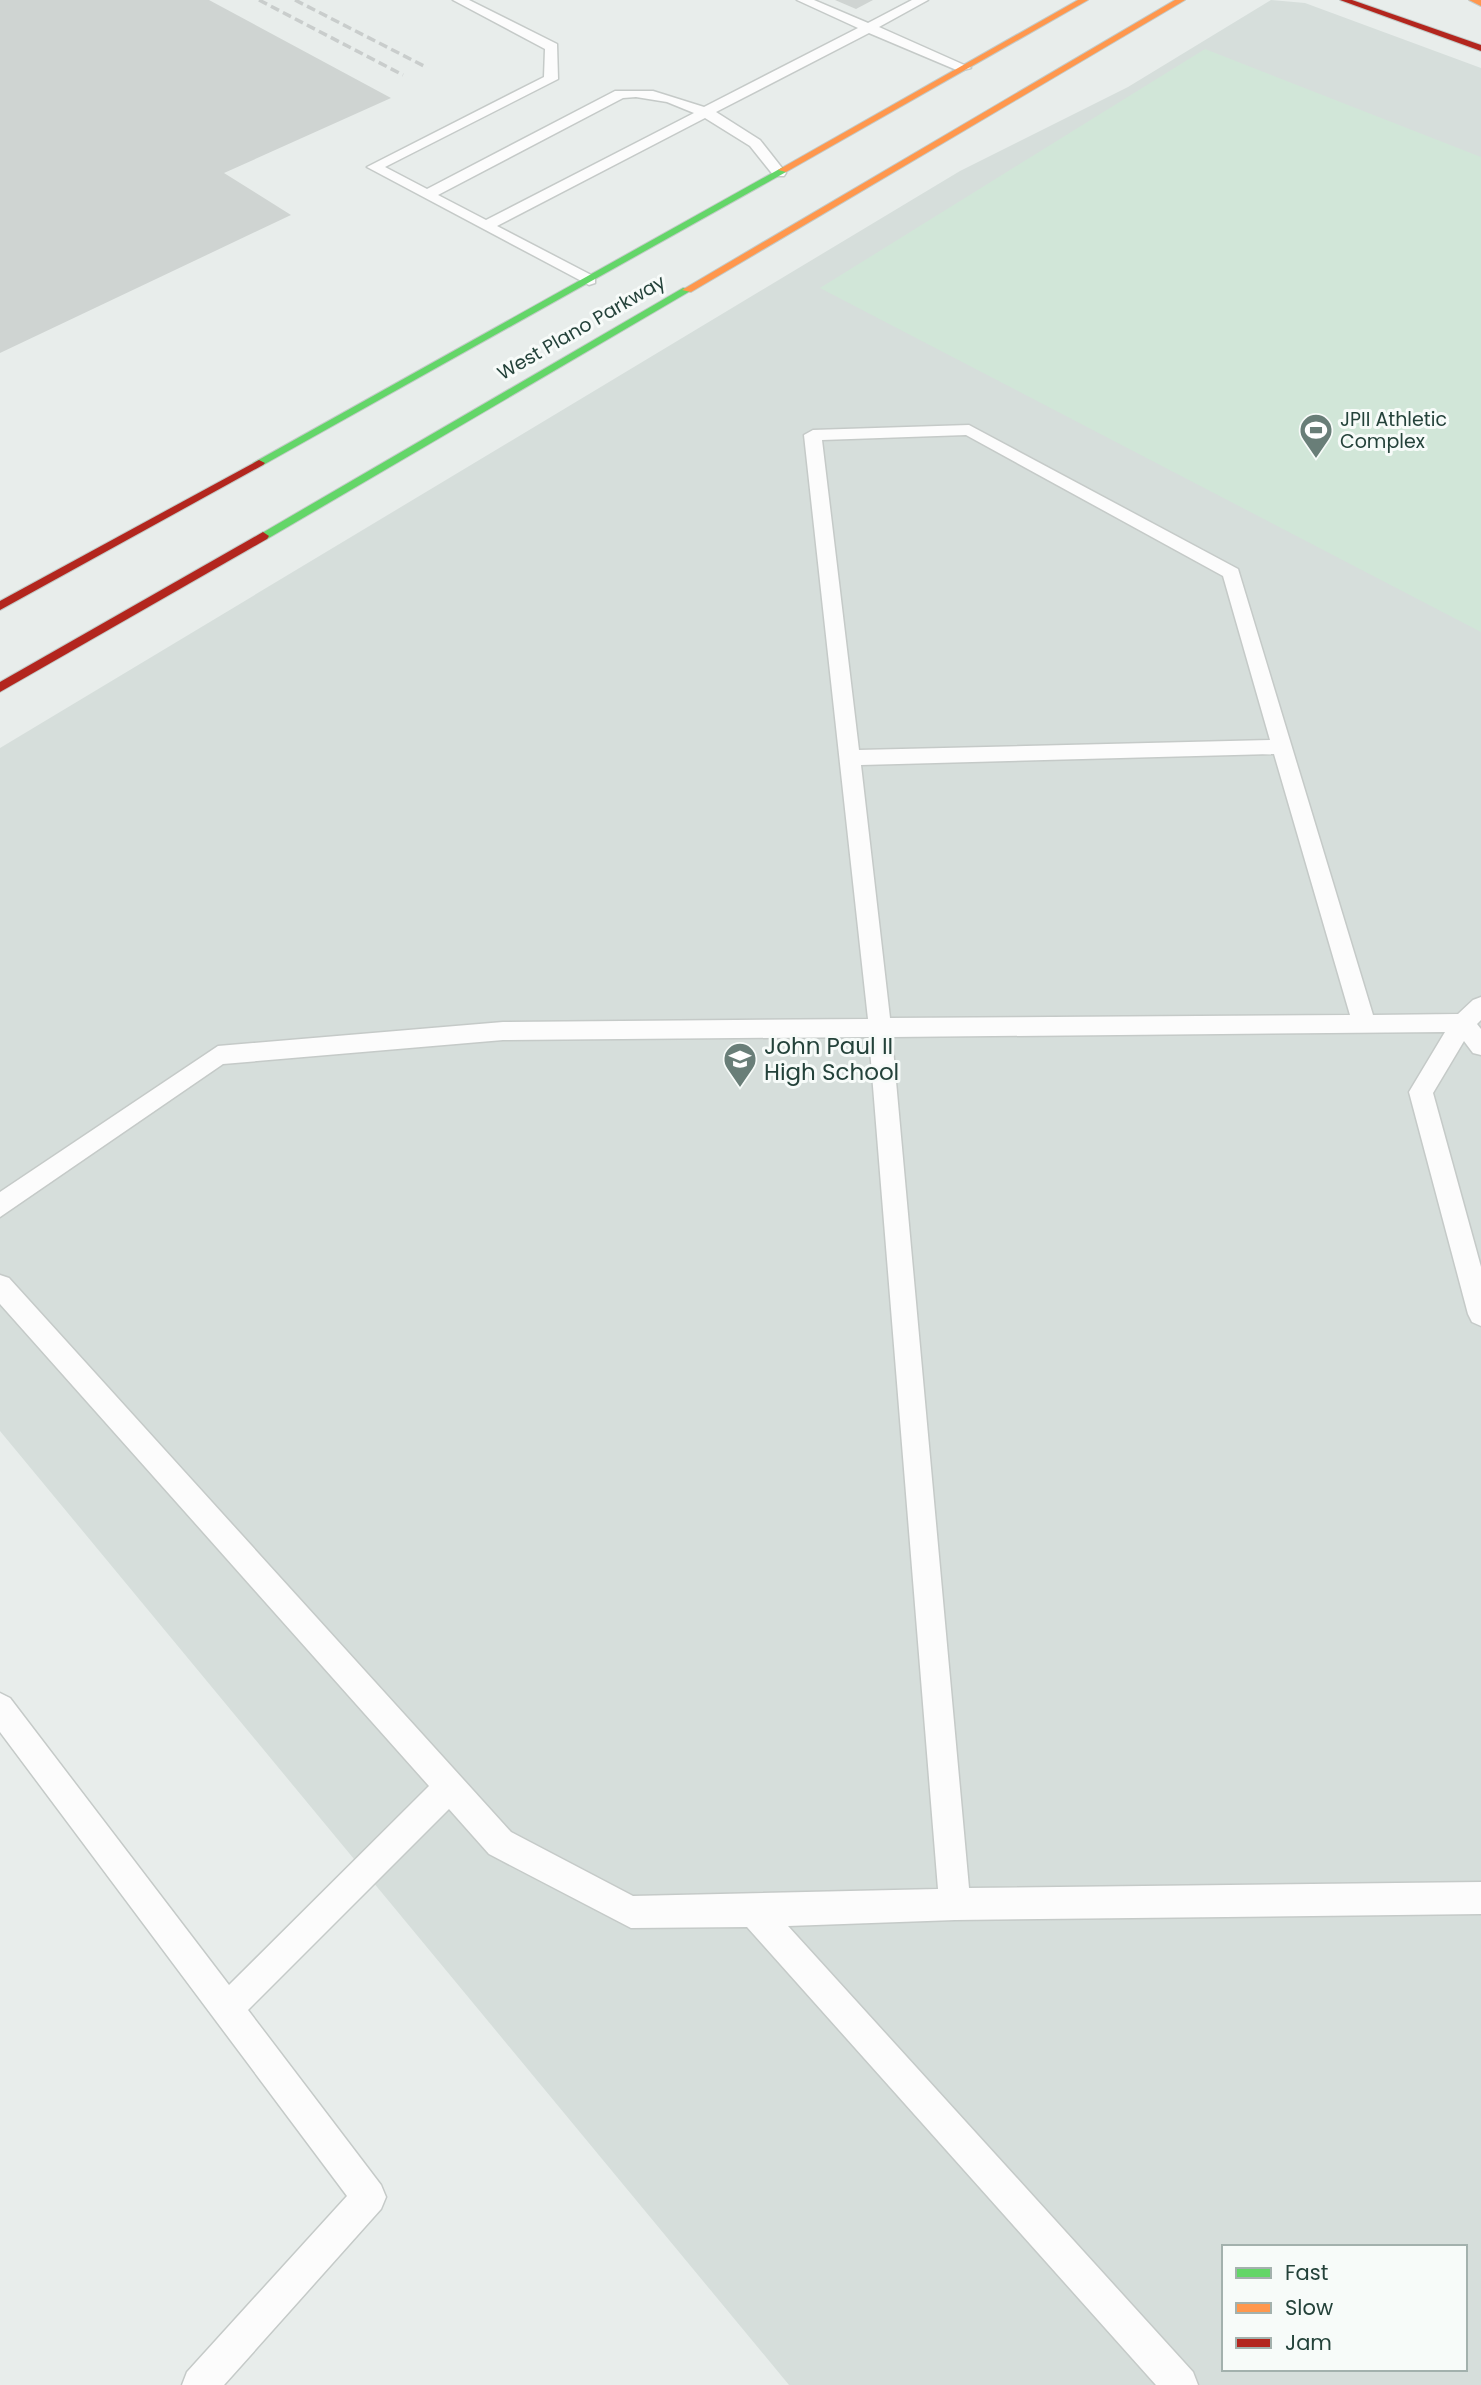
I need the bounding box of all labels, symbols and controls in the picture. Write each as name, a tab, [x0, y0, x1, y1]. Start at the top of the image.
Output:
street label: West Plano Parkway	[492, 268, 671, 387]
place label: JPII Athletic Complex	[1340, 406, 1447, 455]
sports icon: JPII Athletic Complex	[1297, 411, 1335, 460]
place label: John Paul II High School	[764, 1030, 899, 1088]
school or university icon: John Paul II High School	[721, 1040, 759, 1089]
legend	[1222, 2245, 1467, 2371]
text: Fast	[1285, 2258, 1328, 2287]
text: Slow	[1285, 2293, 1333, 2322]
text: Jam	[1285, 2328, 1332, 2357]

